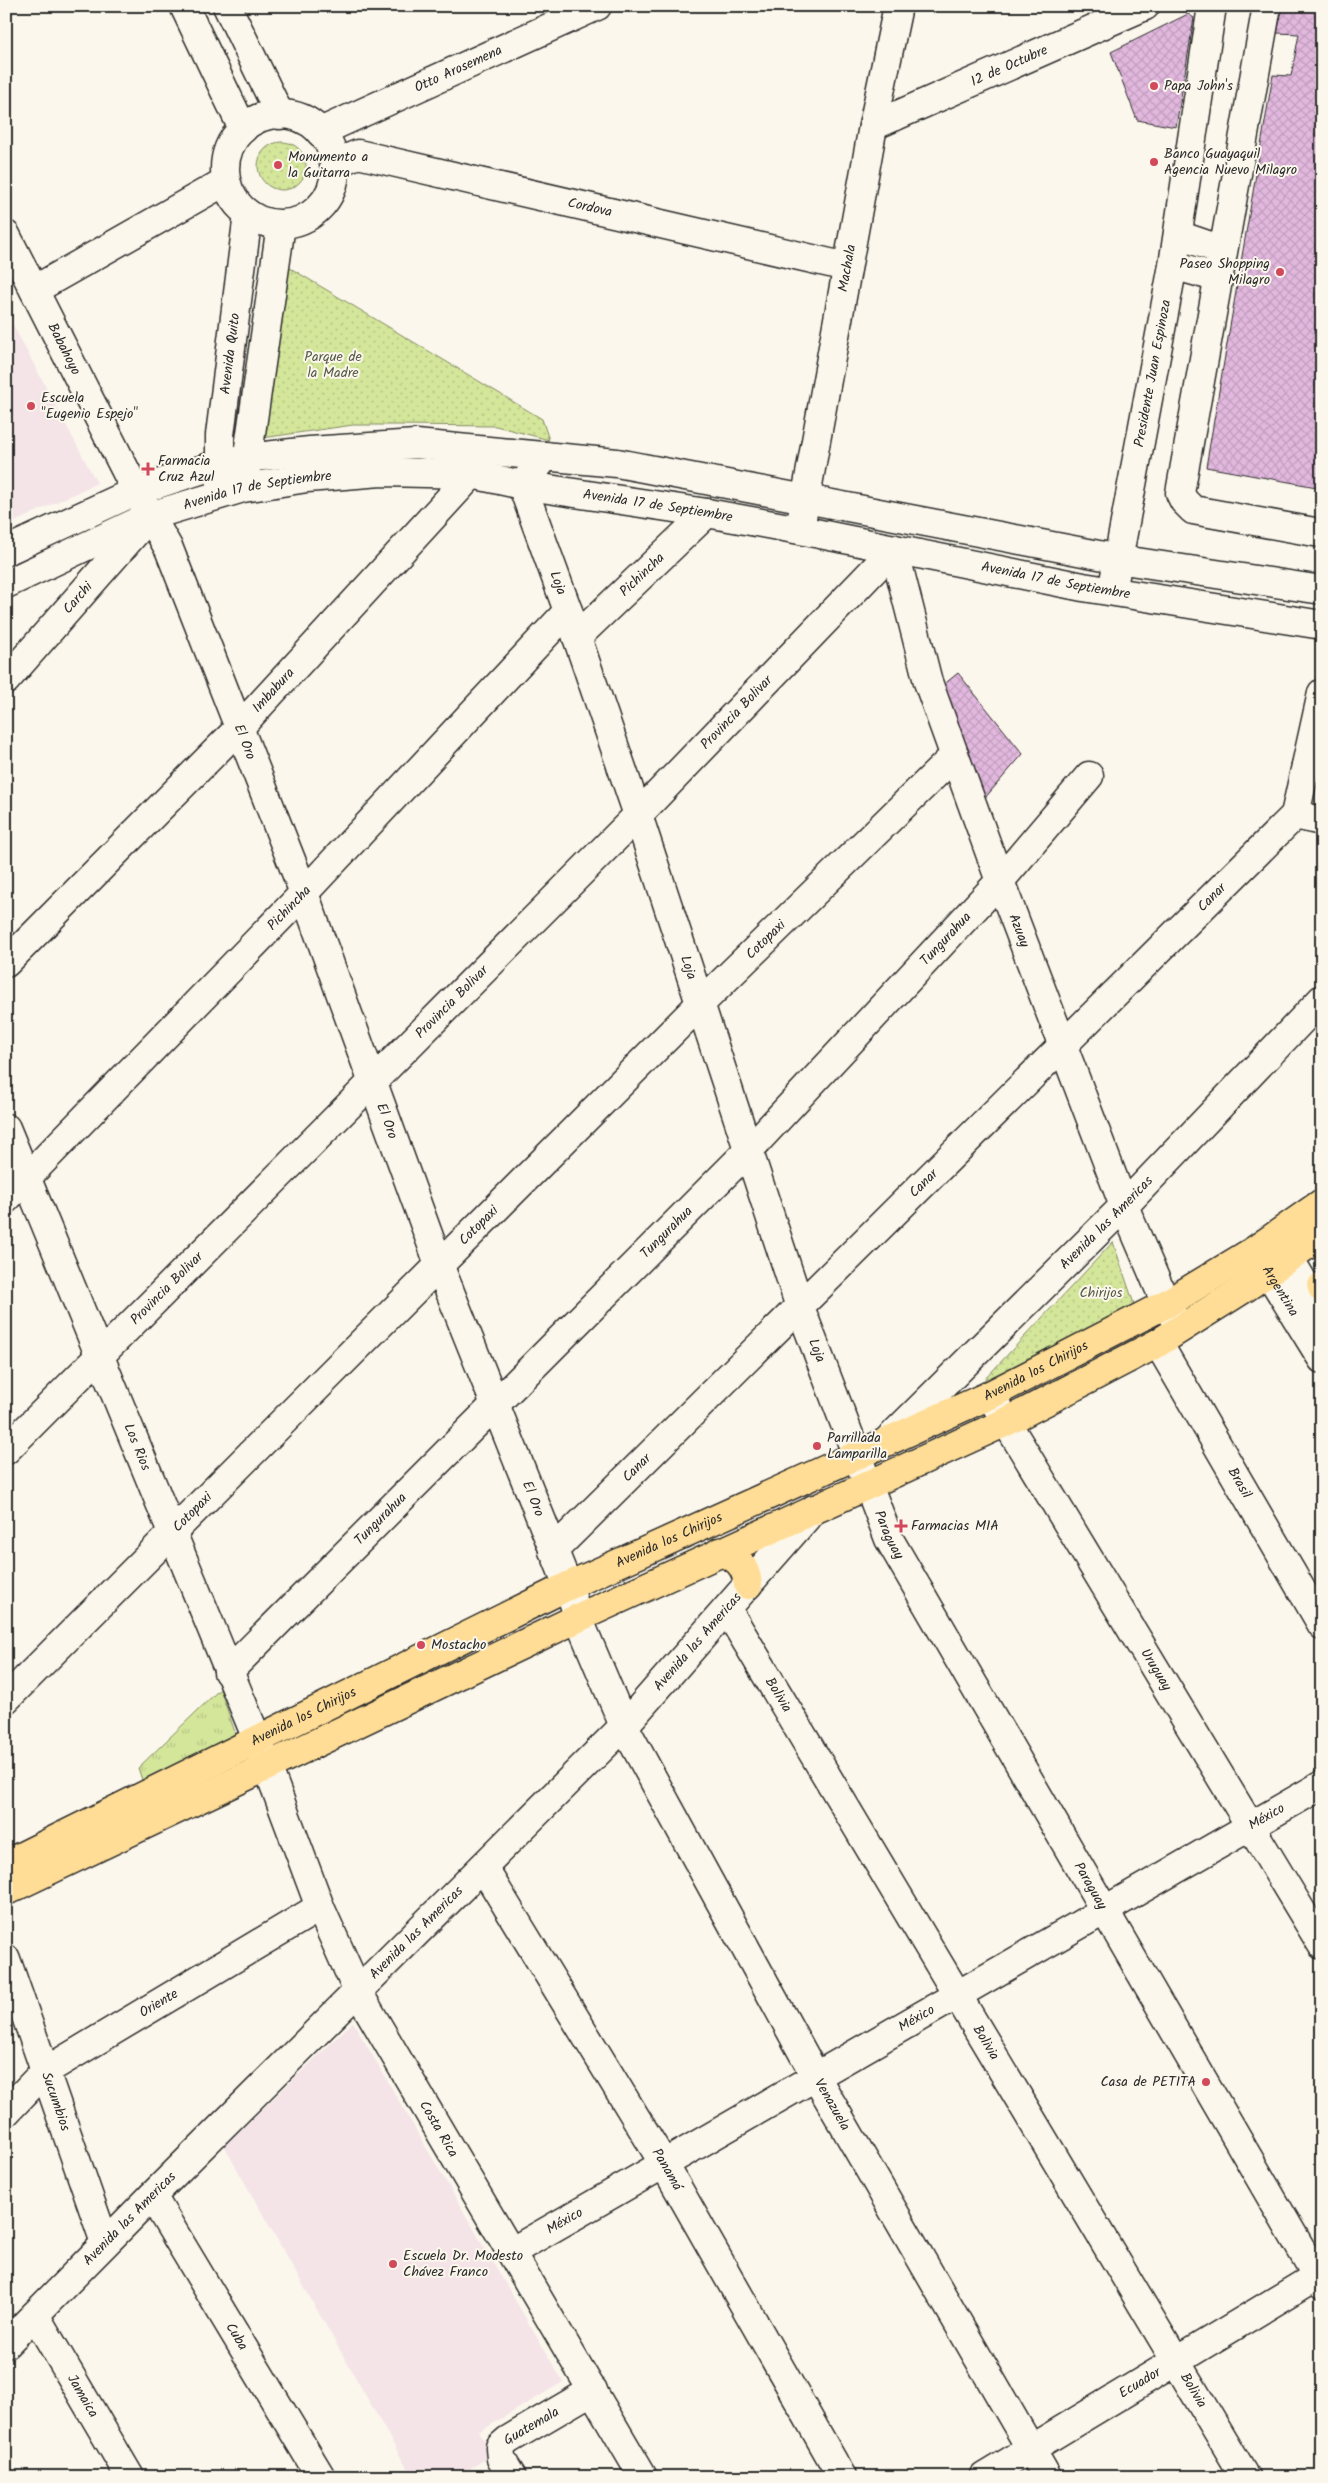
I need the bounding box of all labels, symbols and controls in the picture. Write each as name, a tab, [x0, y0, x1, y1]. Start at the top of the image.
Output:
street label: Otto Arosemena	[411, 39, 506, 99]
street label: 12 de Octubre	[967, 39, 1052, 93]
place label: Papa John's	[1164, 75, 1233, 97]
marker: Papa John's	[1148, 80, 1160, 92]
place label: Banco Guayaquil Agencia Nuevo Milagro	[1164, 143, 1297, 181]
place label: Monumento a la Guitarra	[288, 146, 368, 184]
marker: Banco Guayaquil Agencia Nuevo Milagro	[1148, 156, 1160, 168]
marker: Monumento a la Guitarra	[272, 159, 284, 171]
street label: Cordova	[565, 192, 614, 223]
street label: Machala	[832, 243, 862, 294]
place label: Paseo Shopping Milagro	[1180, 253, 1270, 291]
marker: Paseo Shopping Milagro	[1274, 266, 1286, 278]
street label: Presidente Juan Espinoza	[1128, 298, 1177, 449]
street label: Avenida Quito	[214, 312, 246, 396]
street label: Babahoyo	[41, 319, 86, 379]
park label: Parque de la Madre	[304, 346, 362, 384]
place label: Escuela "Eugenio Espejo"	[41, 387, 138, 425]
marker: Escuela "Eugenio Espejo"	[25, 400, 37, 412]
place label: Farmacia Cruz Azul	[158, 450, 215, 488]
marker: Farmacia Cruz Azul	[142, 463, 154, 475]
street label: Avenida 17 de Septiembre	[180, 465, 333, 516]
street label: Avenida 17 de Septiembre	[581, 483, 735, 529]
street label: Pichincha	[614, 548, 670, 602]
street label: Avenida 17 de Septiembre	[979, 556, 1132, 605]
street label: Loja	[543, 568, 572, 598]
street label: Carchi	[58, 577, 99, 619]
street label: Imbabura	[247, 663, 300, 718]
street label: Provincia Bolivar	[695, 669, 779, 755]
street label: El Oro	[228, 721, 262, 763]
street label: Canar	[1192, 877, 1233, 917]
street label: Pichincha	[262, 881, 317, 936]
street label: Tungurahua	[915, 907, 977, 971]
street label: Azuay	[1002, 911, 1036, 951]
street label: Cotopaxi	[740, 914, 791, 965]
street label: Loja	[674, 953, 702, 982]
street label: Provincia Bolivar	[410, 959, 495, 1044]
street label: El Oro	[370, 1100, 404, 1142]
street label: Canar	[904, 1163, 944, 1203]
street label: Avenida las Americas	[1055, 1171, 1158, 1275]
street label: Cotopaxi	[454, 1200, 504, 1251]
street label: Tungurahua	[635, 1201, 698, 1264]
street label: Provincia Bolivar	[125, 1246, 210, 1330]
street label: Argentina	[1256, 1261, 1304, 1321]
park label: Chirijos	[1079, 1282, 1123, 1304]
street label: Loja	[802, 1335, 831, 1366]
street label: Avenida los Chirijos	[980, 1335, 1092, 1407]
street label: Los Rios	[118, 1420, 157, 1474]
place label: Parrillada Lamparilla	[827, 1427, 887, 1465]
marker: Parrillada Lamparilla	[811, 1440, 823, 1452]
street label: Canar	[617, 1447, 657, 1488]
street label: Brasil	[1222, 1463, 1258, 1503]
street label: El Oro	[516, 1478, 550, 1520]
street label: Cotopaxi	[167, 1487, 218, 1537]
street label: Tungurahua	[349, 1488, 412, 1551]
street label: Avenida los Chirijos	[612, 1506, 726, 1574]
street label: Paraguay	[868, 1507, 910, 1564]
place label: Farmacias MIA	[911, 1515, 999, 1537]
marker: Farmacias MIA	[895, 1520, 907, 1532]
street label: Avenida las Americas	[648, 1587, 747, 1696]
place label: Mostacho	[431, 1634, 486, 1656]
marker: Mostacho	[415, 1639, 427, 1651]
street label: Uruguay	[1135, 1644, 1177, 1696]
street label: Bolivia	[759, 1673, 797, 1717]
street label: Avenida los Chirijos	[247, 1681, 360, 1752]
street label: México	[1244, 1798, 1289, 1836]
street label: Paraguay	[1068, 1858, 1113, 1914]
street label: Avenida las Americas	[364, 1881, 469, 1985]
street label: Oriente	[135, 1983, 183, 2024]
street label: México	[894, 1999, 939, 2038]
street label: Bolivia	[967, 2021, 1005, 2065]
street label: Sucumbios	[35, 2069, 76, 2134]
place label: Casa de PETITA	[1100, 2071, 1196, 2093]
street label: Venazuela	[808, 2074, 856, 2135]
marker: Casa de PETITA	[1200, 2076, 1212, 2088]
street label: Costa Rica	[413, 2096, 464, 2162]
street label: Panamá	[646, 2144, 689, 2196]
street label: Avenida las Americas	[78, 2167, 182, 2271]
street label: México	[542, 2202, 587, 2240]
place label: Escuela Dr. Modesto Chávez Franco	[403, 2245, 523, 2283]
marker: Escuela Dr. Modesto Chávez Franco	[387, 2258, 399, 2270]
street label: Cuba	[220, 2318, 253, 2355]
street label: Ecuador	[1115, 2361, 1166, 2404]
street label: Bolivia	[1174, 2369, 1212, 2412]
street label: Jamaica	[61, 2370, 104, 2422]
street label: Guatemala	[499, 2401, 563, 2451]

